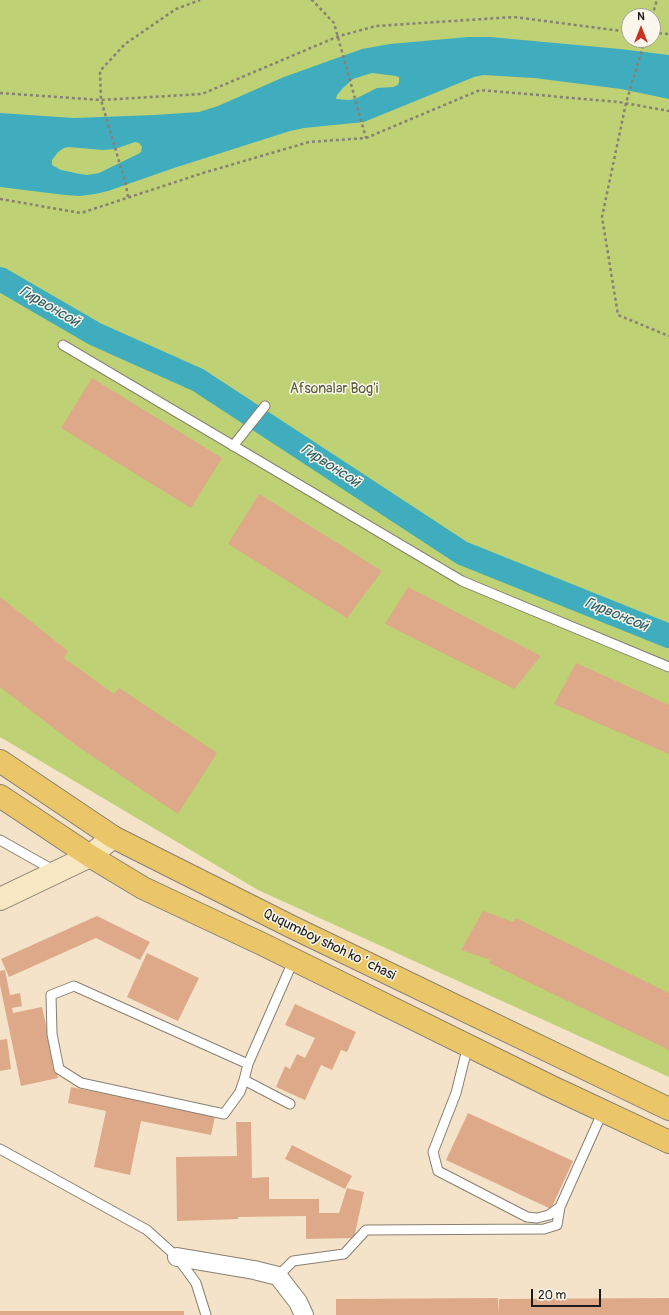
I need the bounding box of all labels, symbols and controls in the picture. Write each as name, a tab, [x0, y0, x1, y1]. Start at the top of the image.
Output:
north arrow	[621, 8, 661, 48]
text: N	[637, 10, 645, 23]
water label: Гирвонсой	[16, 283, 82, 331]
park label: Afsonalar Bog'i	[290, 381, 378, 397]
water label: Гирвонсой	[297, 440, 363, 492]
water label: Гирвонсой	[582, 594, 650, 636]
street label: Ququmboy shoh koʻchasi	[260, 906, 398, 984]
scale bar	[533, 1281, 603, 1307]
text: 20 m	[538, 1288, 566, 1303]

